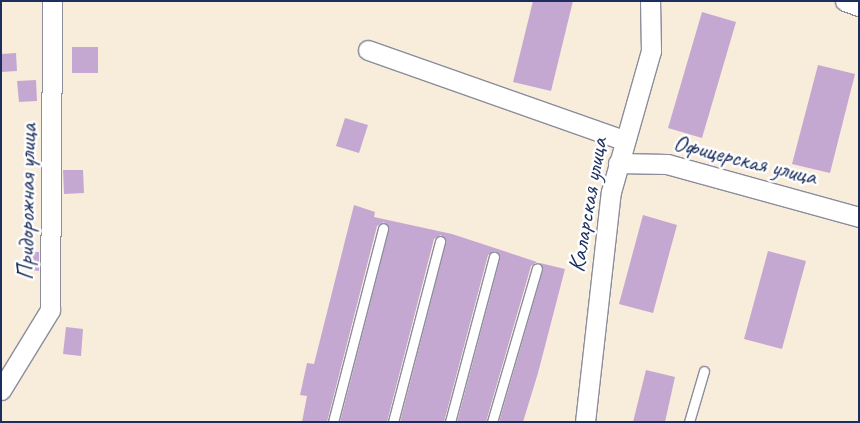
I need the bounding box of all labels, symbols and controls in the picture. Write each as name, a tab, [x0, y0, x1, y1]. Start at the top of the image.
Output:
street label: Придорожная улица	[11, 123, 43, 281]
street label: Офицерская улица	[670, 128, 820, 192]
street label: Каларская улица	[562, 135, 614, 275]

